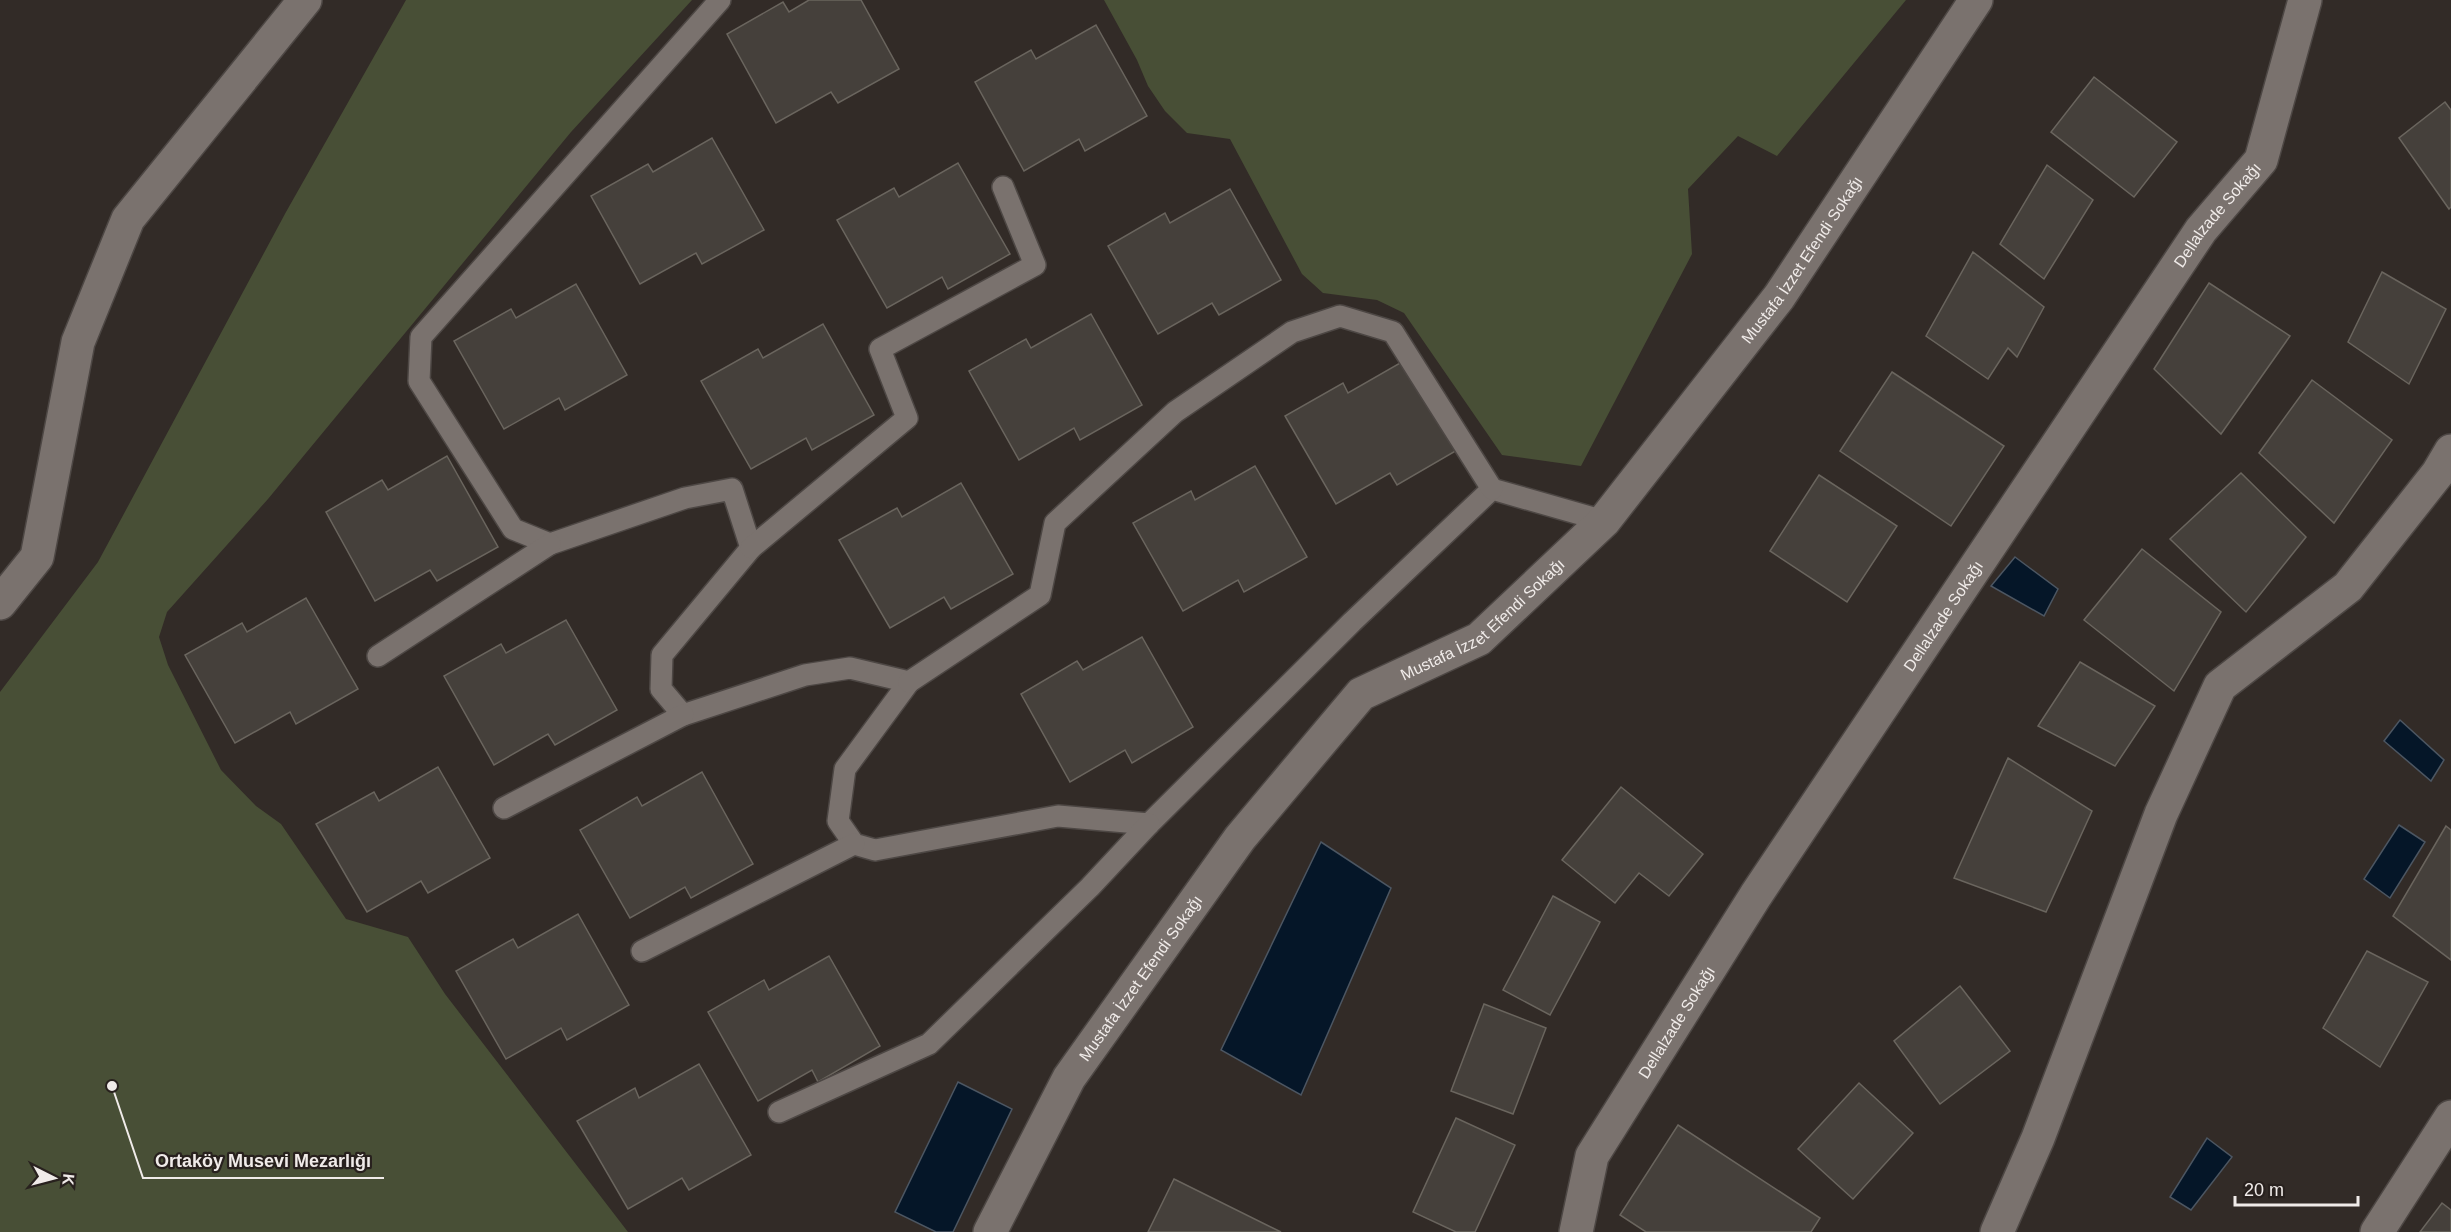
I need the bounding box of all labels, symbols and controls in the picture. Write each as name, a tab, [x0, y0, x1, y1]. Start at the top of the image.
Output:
street label: Dellalzade Sokağı	[2171, 159, 2264, 270]
street label: Mustafa İzzet Efendi Sokağı	[1738, 173, 1866, 347]
street label: Mustafa İzzet Efendi Sokağı	[1398, 555, 1568, 683]
street label: Dellalzade Sokağı	[1900, 558, 1986, 674]
street label: Mustafa İzzet Efendi Sokağı	[1076, 892, 1206, 1064]
street label: Dellalzade Sokağı	[1635, 963, 1718, 1081]
callout: Ortaköy Musevi Mezarlığı	[143, 1142, 384, 1178]
north arrow	[24, 1148, 84, 1208]
text: Ortaköy Musevi Mezarlığı	[155, 1151, 371, 1171]
scale bar	[2235, 1169, 2358, 1207]
text: K	[59, 1173, 77, 1187]
text: 20 m	[2244, 1180, 2284, 1200]

